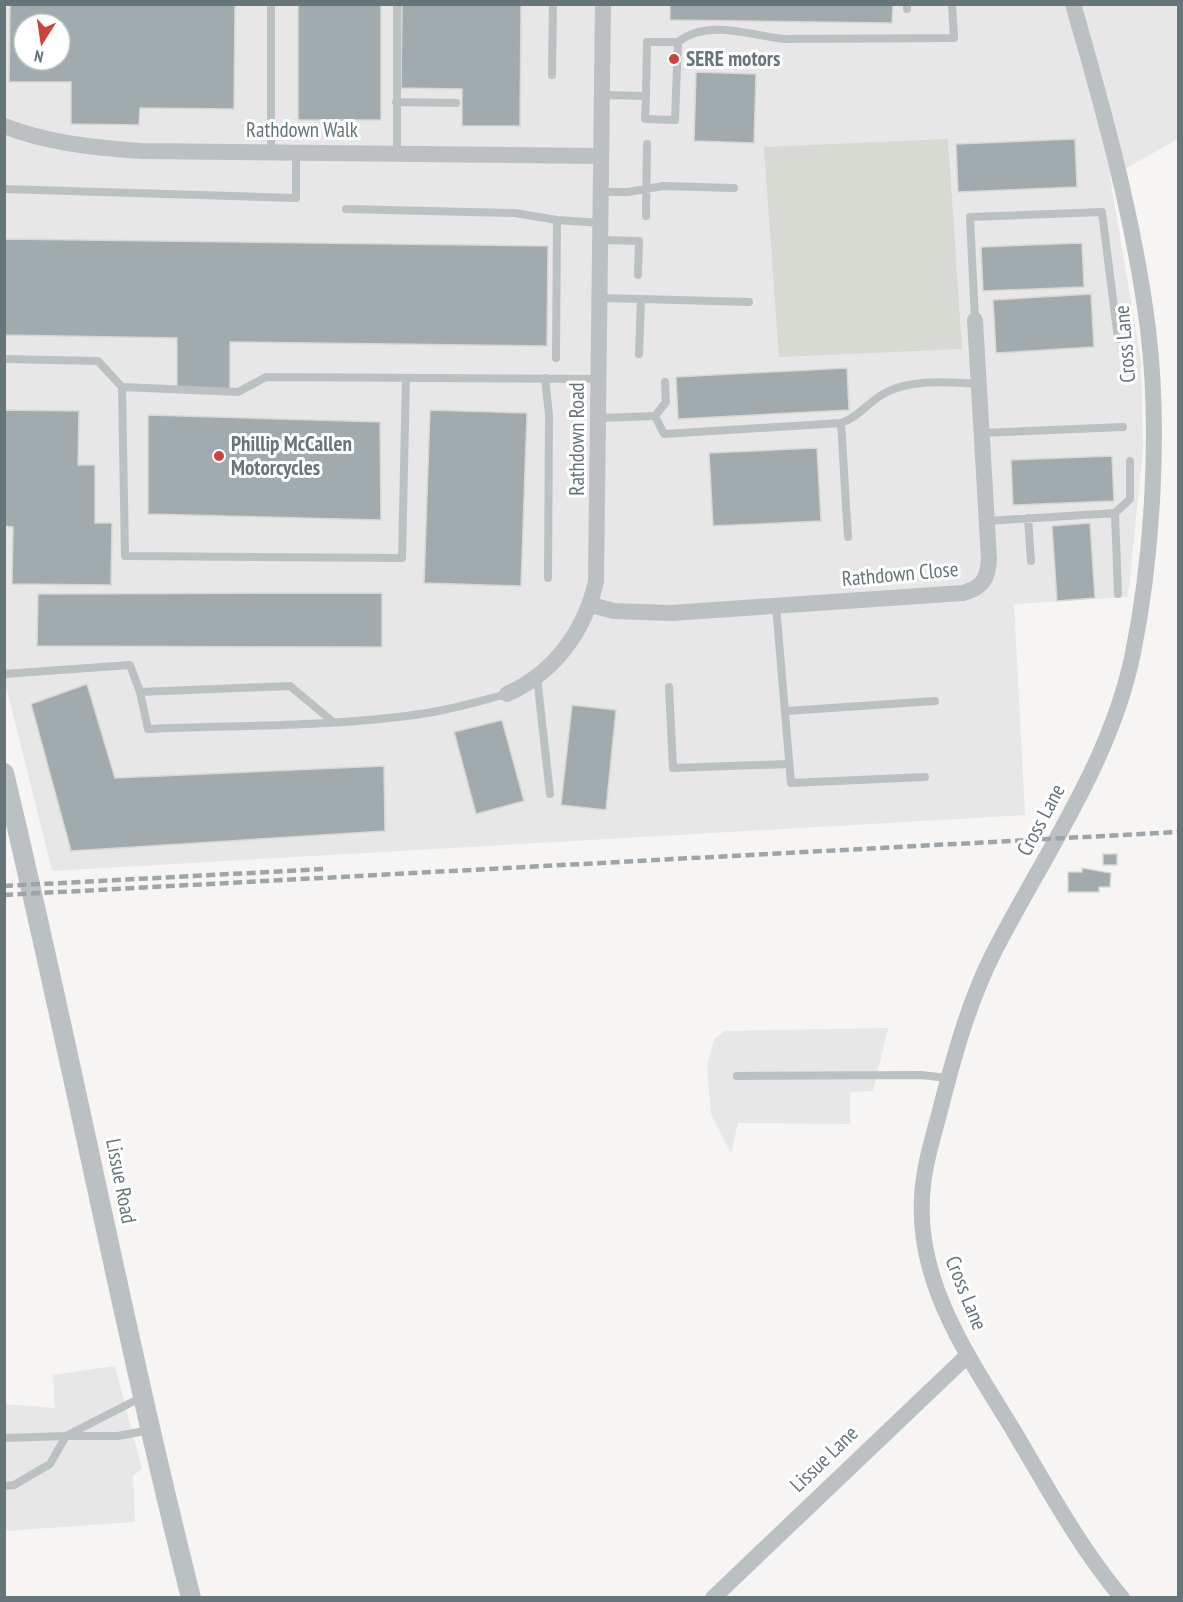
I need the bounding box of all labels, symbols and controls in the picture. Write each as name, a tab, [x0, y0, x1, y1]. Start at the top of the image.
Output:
north arrow	[12, 12, 72, 72]
place label: SERE motors	[686, 45, 780, 72]
text: N	[33, 46, 45, 67]
marker: SERE motors	[667, 52, 681, 66]
street label: Rathdown Walk	[246, 116, 358, 143]
street label: Cross Lane	[1108, 304, 1141, 384]
street label: Rathdown Road	[563, 382, 590, 496]
place label: Phillip McCallen Motorcycles	[231, 430, 352, 481]
marker: Phillip McCallen Motorcycles	[212, 449, 226, 463]
street label: Rathdown Close	[841, 555, 959, 592]
street label: Cross Lane	[1010, 779, 1071, 860]
street label: Lissue Road	[100, 1136, 143, 1225]
street label: Cross Lane	[939, 1252, 994, 1334]
street label: Lissue Lane	[784, 1420, 863, 1498]

